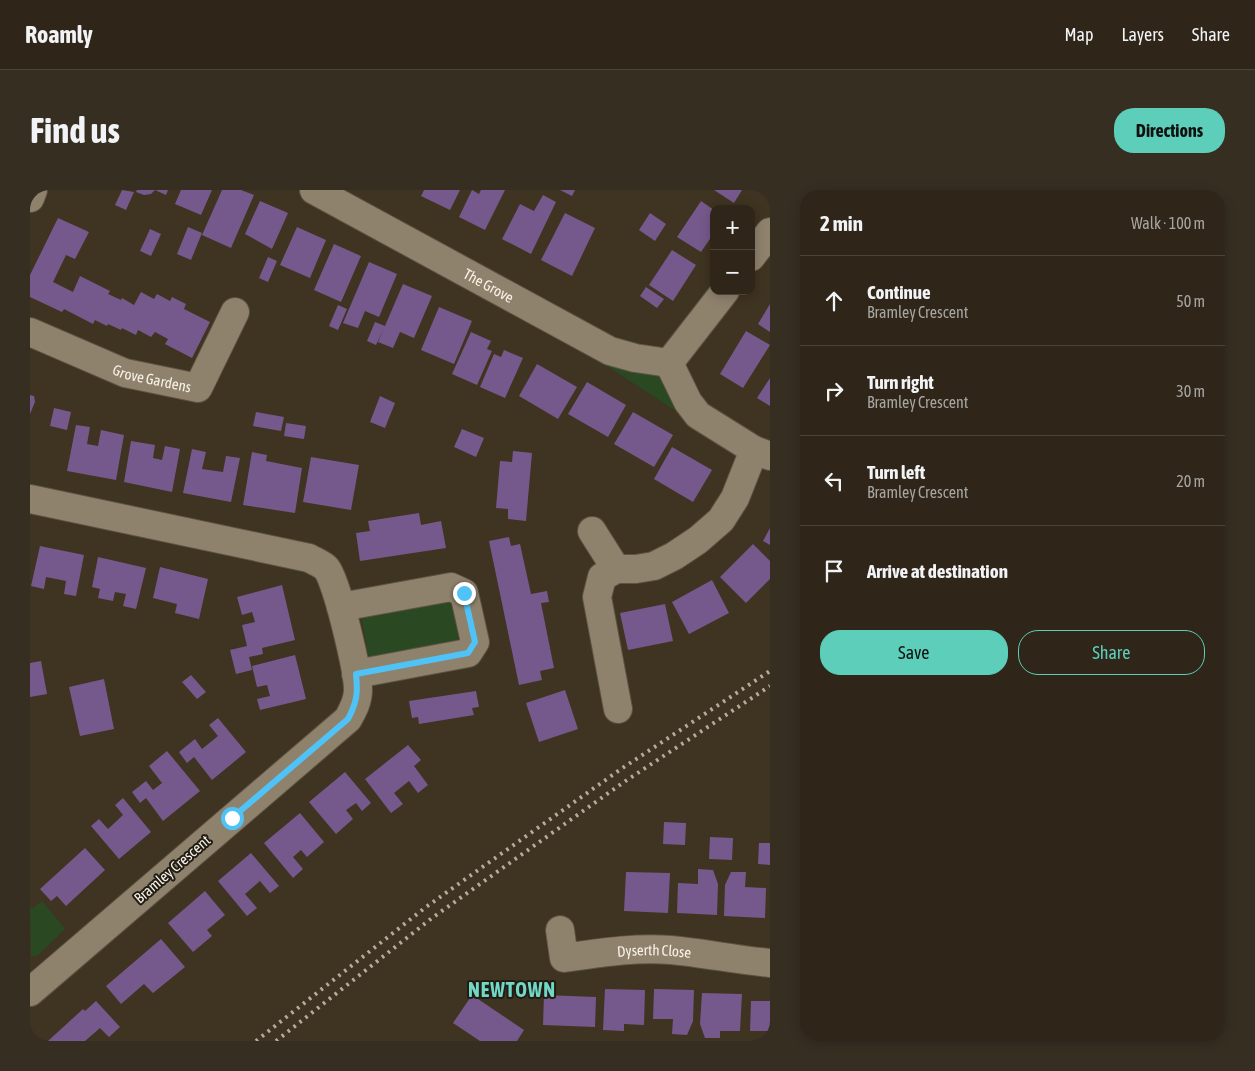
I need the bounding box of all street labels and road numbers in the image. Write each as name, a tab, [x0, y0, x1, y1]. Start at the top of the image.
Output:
street label: The Grove	[461, 265, 517, 306]
street label: Grove Gardens	[110, 360, 193, 395]
street label: Bramley Crescent	[131, 831, 213, 907]
street label: Dyserth Close	[616, 941, 692, 961]

